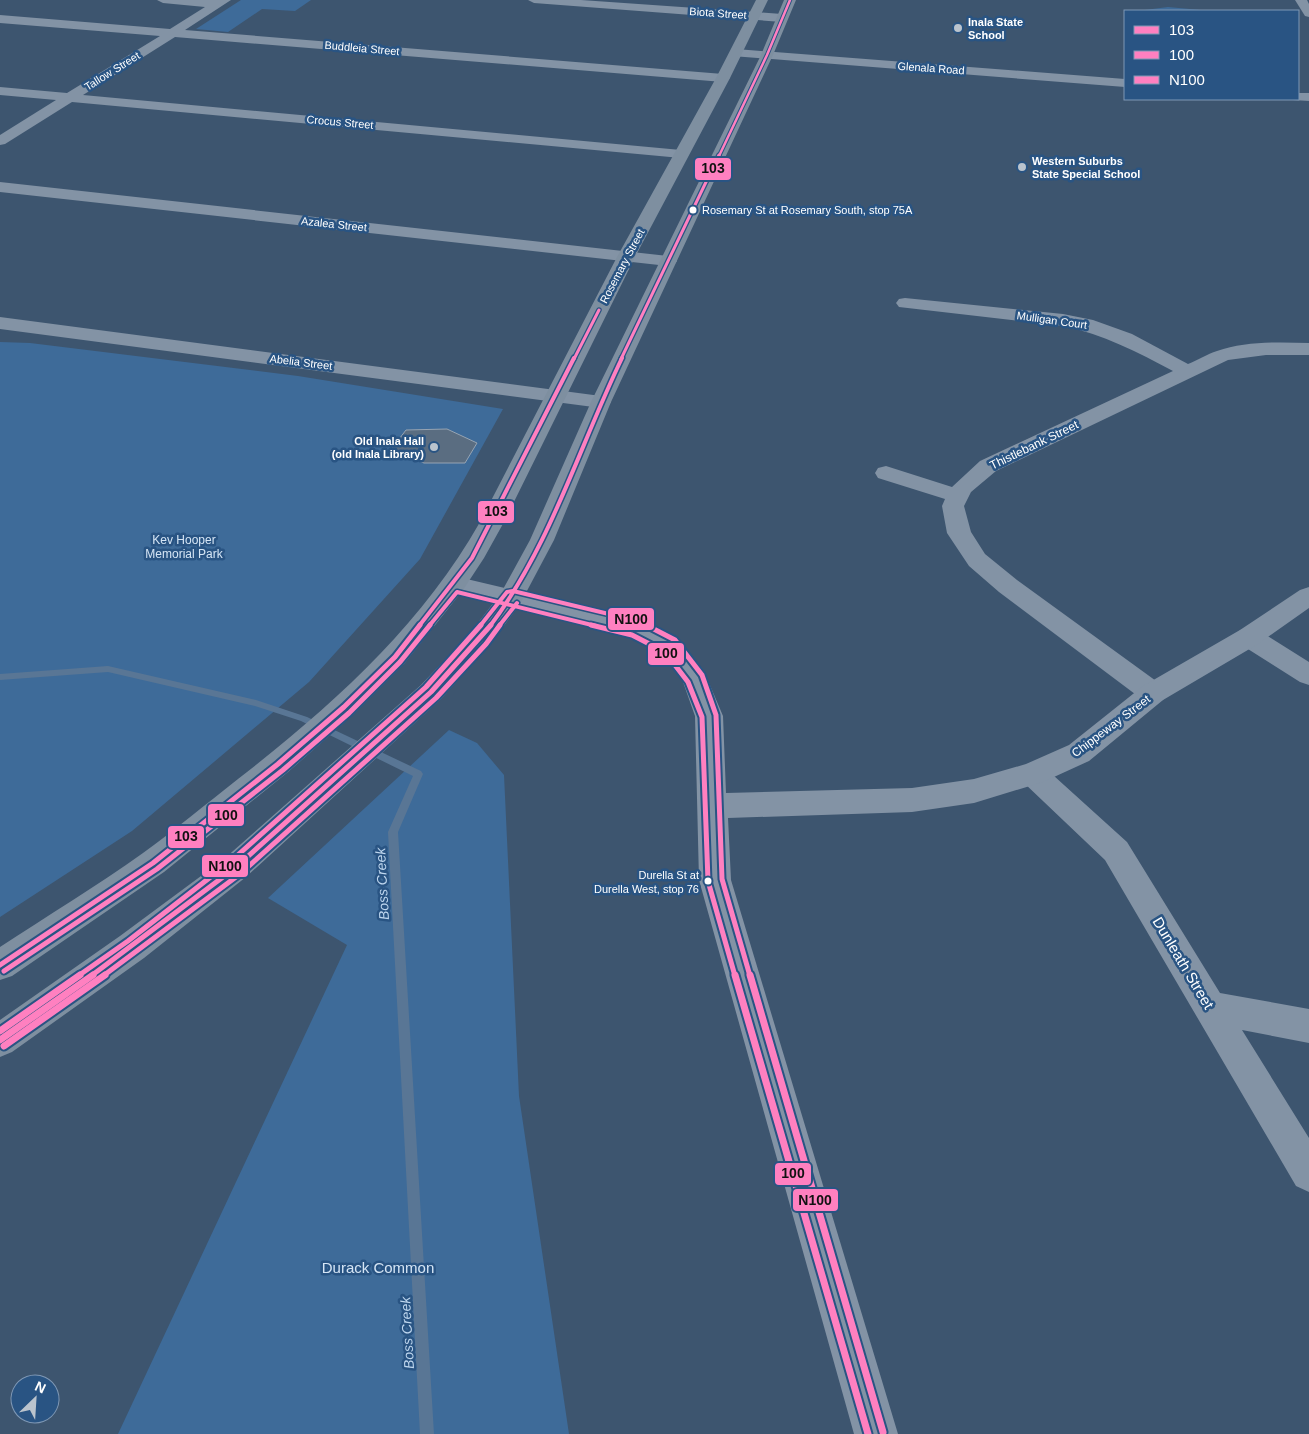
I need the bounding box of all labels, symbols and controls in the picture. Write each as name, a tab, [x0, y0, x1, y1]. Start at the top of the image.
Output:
street label: Biota Street	[689, 5, 747, 21]
legend	[1124, 10, 1299, 100]
place label: Inala State School	[968, 16, 1023, 41]
text: 103	[1169, 21, 1194, 38]
marker: Inala State School	[952, 22, 964, 34]
street label: Buddleia Street	[324, 39, 400, 57]
text: 100	[1169, 46, 1194, 63]
street label: Tallow Street	[82, 49, 142, 93]
street label: Glenala Road	[897, 60, 965, 76]
text: N100	[1169, 71, 1205, 88]
street label: Crocus Street	[306, 113, 374, 131]
place label: Western Suburbs State Special School	[1032, 155, 1140, 180]
line badge: 103	[694, 157, 732, 181]
text: 103	[701, 160, 725, 176]
marker: Western Suburbs State Special School	[1016, 161, 1028, 173]
place label: Rosemary St at Rosemary South, stop 75A	[702, 204, 913, 216]
marker: Rosemary St at Rosemary South, stop 75A	[688, 205, 698, 215]
street label: Azalea Street	[301, 215, 367, 233]
street label: Rosemary Street	[597, 227, 647, 305]
street label: Mulligan Court	[1016, 309, 1088, 331]
street label: Abelia Street	[269, 352, 333, 372]
street label: Thistlebank Street	[987, 417, 1081, 472]
place label: Old Inala Hall (old Inala Library)	[332, 435, 424, 460]
marker: Old Inala Hall (old Inala Library)	[428, 441, 440, 453]
line badge: 103	[477, 500, 515, 524]
text: 103	[484, 503, 508, 519]
park label: Kev Hooper Memorial Park	[145, 533, 224, 561]
line badge: N100	[607, 607, 655, 631]
text: N100	[614, 611, 648, 627]
line badge: 100	[647, 642, 685, 666]
text: 100	[654, 645, 678, 661]
street label: Chippeway Street	[1069, 692, 1154, 760]
line badge: 100	[207, 803, 245, 827]
text: 100	[214, 807, 238, 823]
line badge: 103	[167, 825, 205, 849]
text: 103	[174, 828, 198, 844]
water label: Boss Creek	[372, 846, 392, 921]
line badge: N100	[201, 854, 249, 878]
text: N100	[208, 858, 242, 874]
place label: Durella St at Durella West, stop 76	[594, 869, 699, 895]
marker: Durella St at Durella West, stop 76	[703, 876, 713, 886]
street label: Dunleath Street	[1149, 914, 1218, 1013]
line badge: 100	[774, 1162, 812, 1186]
text: 100	[781, 1165, 805, 1181]
line badge: N100	[792, 1188, 839, 1212]
text: N100	[798, 1192, 832, 1208]
park label: Durack Common	[322, 1259, 434, 1276]
water label: Boss Creek	[397, 1295, 417, 1370]
north arrow	[10, 1374, 60, 1424]
text: N	[33, 1378, 48, 1397]

